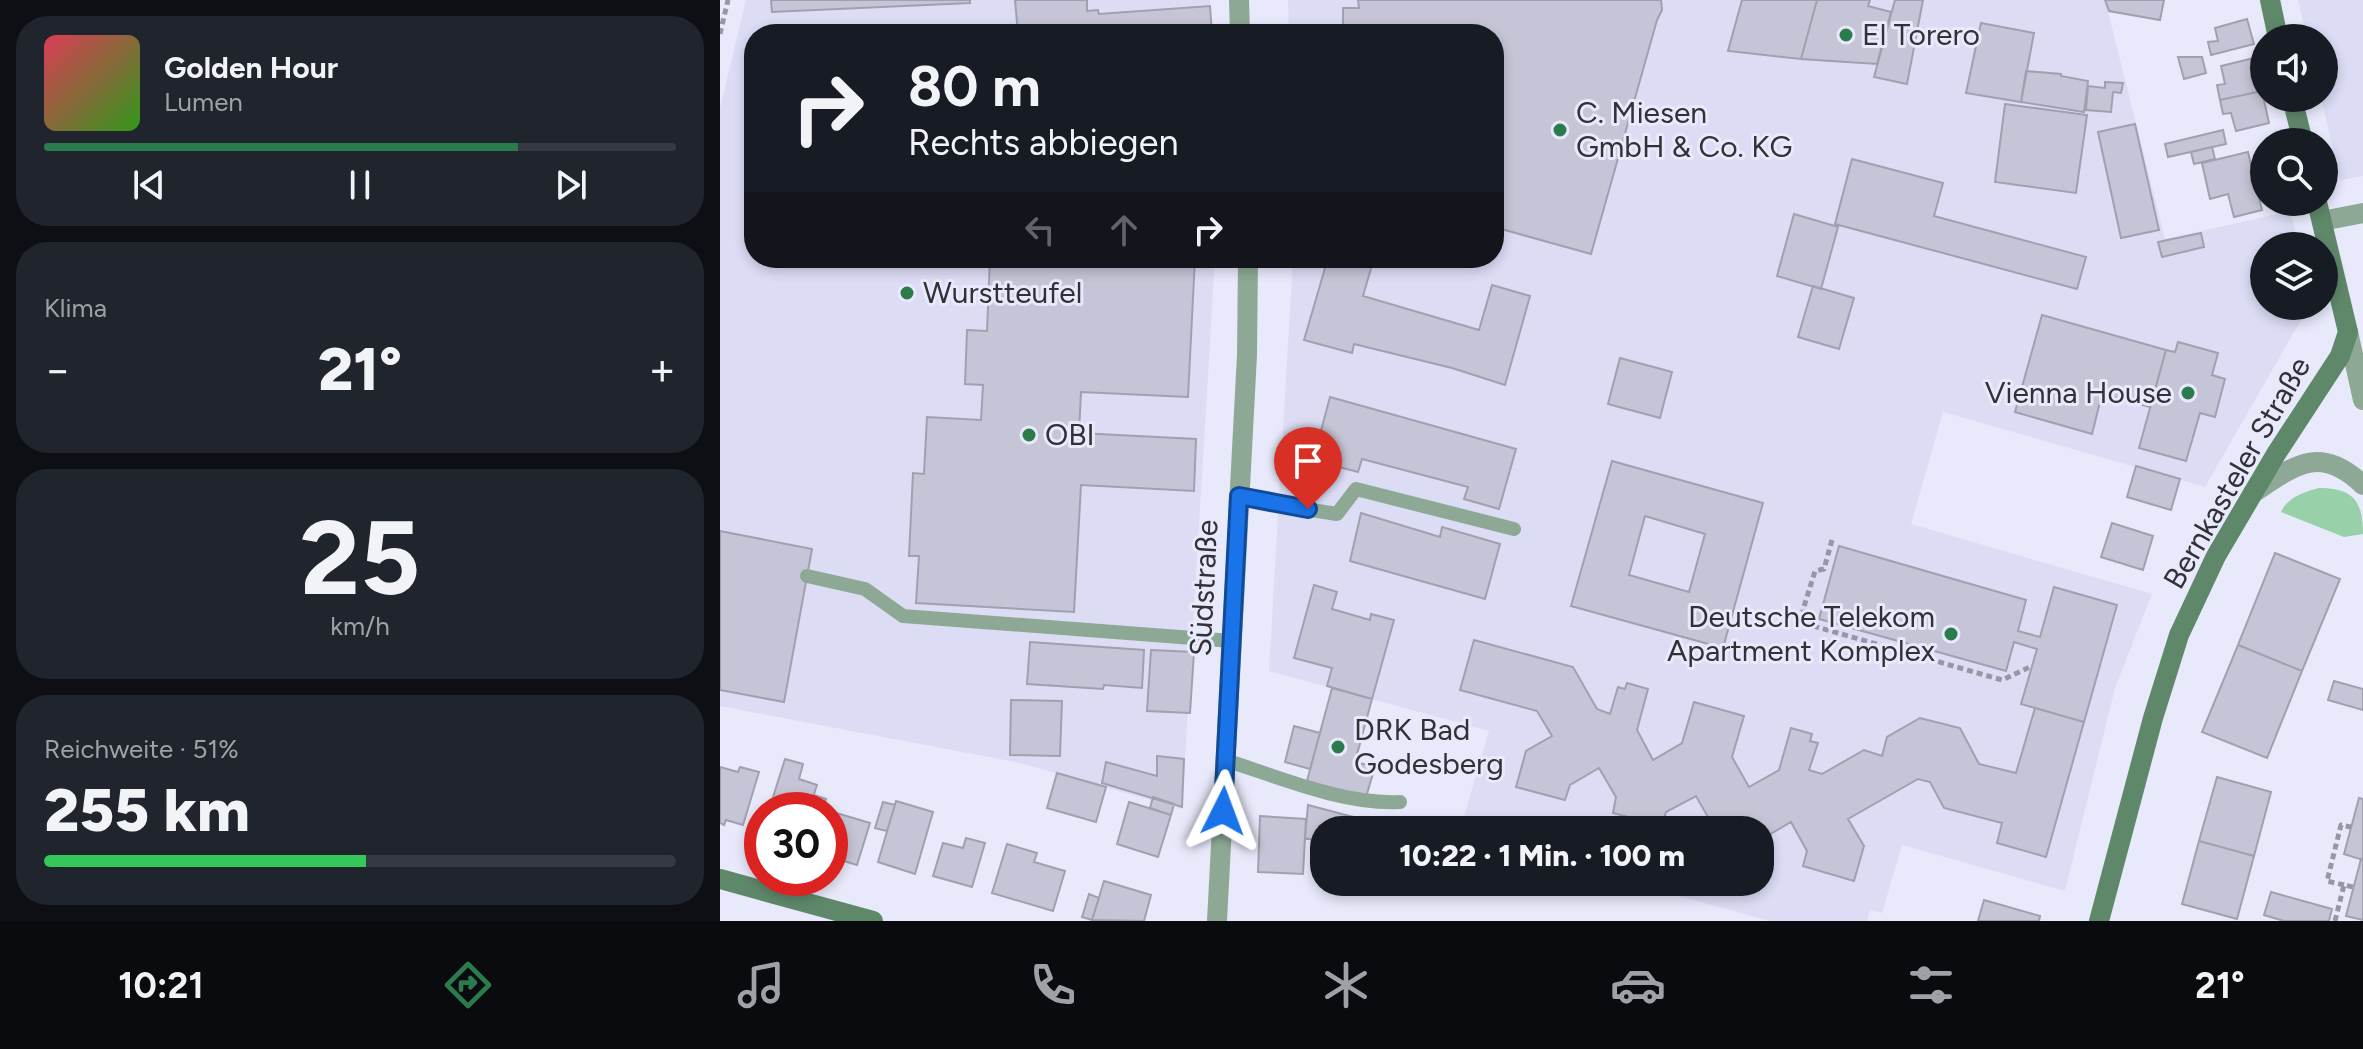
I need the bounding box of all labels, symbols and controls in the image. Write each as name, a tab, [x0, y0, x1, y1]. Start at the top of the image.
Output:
place label: El Torero	[1862, 16, 1980, 53]
map controls	[2250, 24, 2338, 320]
button: sound	[2250, 24, 2338, 112]
marker: El Torero	[1837, 26, 1855, 44]
text: Golden Hour	[164, 49, 338, 86]
text: 80 m	[908, 53, 1041, 120]
icon: right	[776, 56, 880, 160]
text: Lumen	[164, 86, 243, 118]
place label: C. Miesen GmbH & Co. KG	[1576, 94, 1792, 165]
text: Rechts abbiegen	[908, 121, 1178, 164]
marker: C. Miesen GmbH & Co. KG	[1551, 121, 1569, 139]
button: search	[2250, 128, 2338, 216]
icon: previous	[127, 163, 171, 207]
icon: pause	[338, 163, 382, 207]
icon: next	[549, 163, 593, 207]
icon: left	[1018, 208, 1062, 252]
icon: ahead	[1102, 208, 1146, 252]
icon: right	[1186, 208, 1230, 252]
button: layers	[2250, 232, 2338, 320]
place label: Wurstteufel	[923, 274, 1082, 311]
marker: Wurstteufel	[898, 284, 916, 302]
text: Klima	[44, 292, 107, 324]
text: 21°	[318, 333, 402, 405]
text: −	[44, 343, 71, 396]
text: +	[649, 343, 676, 396]
street label: Bernkasteler Straße	[2155, 350, 2318, 595]
place label: Vienna House	[1985, 374, 2172, 411]
marker: Vienna House	[2179, 384, 2197, 402]
place label: OBI	[1045, 416, 1095, 453]
marker: OBI	[1020, 426, 1038, 444]
pin	[1274, 427, 1342, 509]
icon: arrive	[1286, 439, 1330, 483]
text: 25	[300, 495, 420, 620]
street label: Südstraße	[1181, 519, 1226, 657]
place label: Deutsche Telekom Apartment Komplex	[1667, 598, 1935, 669]
text: km/h	[330, 610, 390, 642]
marker: Deutsche Telekom Apartment Komplex	[1942, 625, 1960, 643]
place label: DRK Bad Godesberg	[1354, 711, 1504, 782]
text: Reichweite · 51%	[44, 733, 239, 765]
marker: DRK Bad Godesberg	[1329, 738, 1347, 756]
position arrow	[1181, 769, 1265, 853]
text: 255 km	[44, 774, 250, 846]
speed limit sign: 30	[744, 792, 848, 896]
text: 10:22 · 1 Min. · 100 m	[1399, 837, 1685, 874]
icon: directions	[440, 957, 496, 1013]
icon: music	[733, 957, 789, 1013]
icon: phone	[1025, 957, 1081, 1013]
icon: climate	[1318, 957, 1374, 1013]
icon: car	[1610, 957, 1666, 1013]
icon: filters	[1903, 957, 1959, 1013]
text: 10:21	[118, 964, 204, 1007]
text: 21°	[2195, 964, 2245, 1007]

